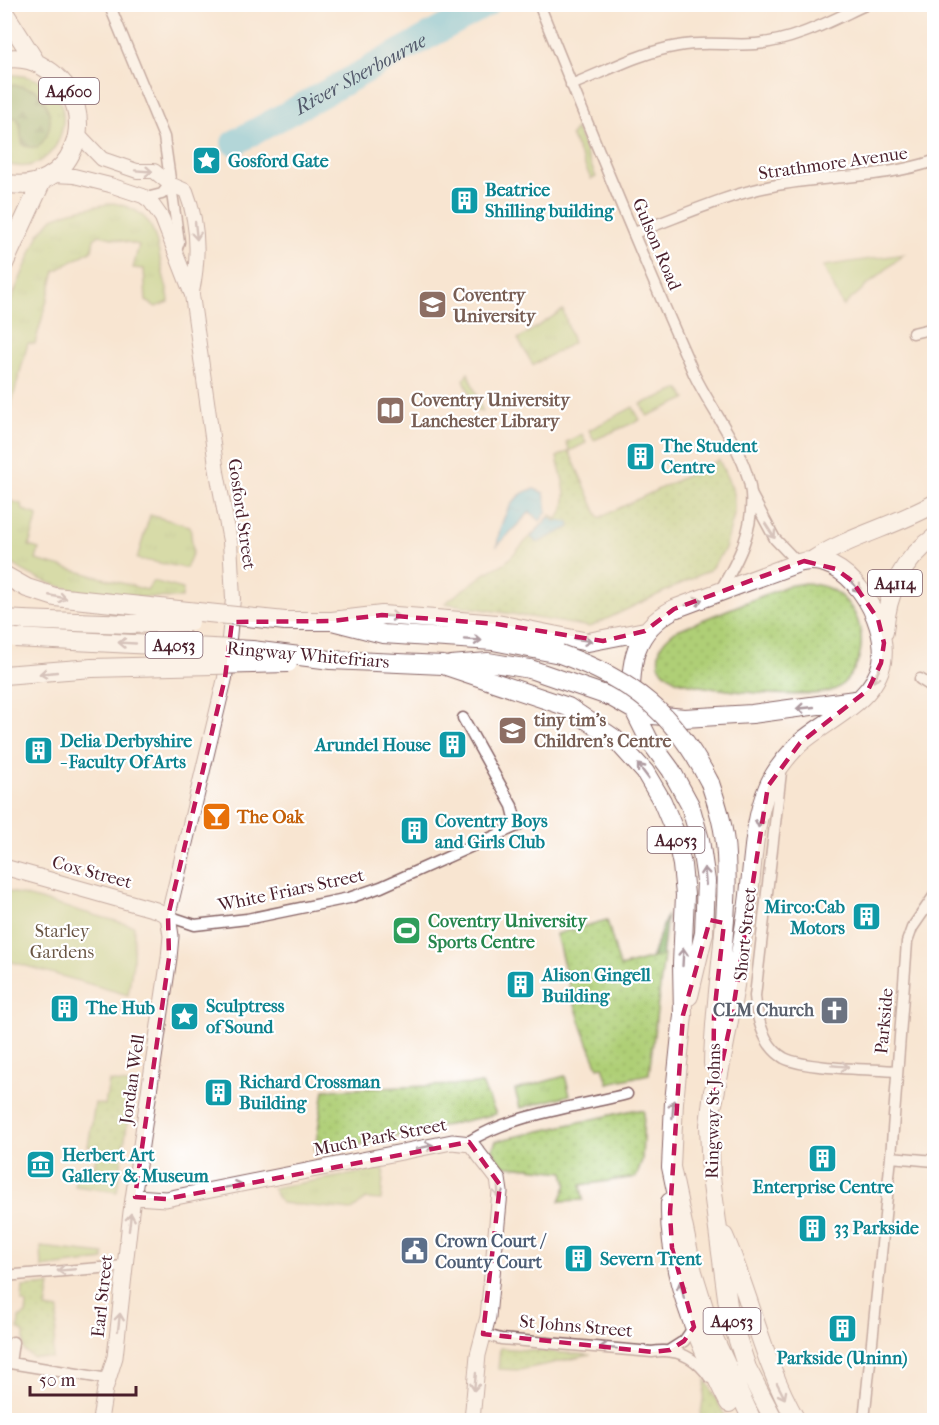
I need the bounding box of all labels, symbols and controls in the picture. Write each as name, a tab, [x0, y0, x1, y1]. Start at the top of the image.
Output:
water label: River Sherbourne	[289, 28, 431, 120]
road number: A4600	[39, 78, 99, 104]
street label: Strathmore Avenue	[757, 143, 909, 184]
place icon: Gosford Gate	[191, 145, 223, 177]
place label: Gosford Gate	[228, 151, 329, 172]
one-way arrow	[134, 166, 154, 177]
place label: Beatrice Shilling building	[485, 180, 615, 222]
building icon: Beatrice Shilling building	[448, 184, 480, 216]
street label: Gulson Road	[628, 195, 685, 294]
one-way arrow	[191, 220, 202, 240]
place label: Coventry University	[452, 285, 537, 327]
school or university icon: Coventry University	[416, 289, 448, 321]
place label: Coventry University Lanchester Library	[411, 390, 571, 432]
library icon: Coventry University Lanchester Library	[374, 394, 406, 426]
place label: The Student Centre	[660, 436, 758, 478]
building icon: The Student Centre	[624, 440, 656, 472]
street label: Gosford Street	[223, 457, 260, 571]
one-way arrow	[764, 522, 776, 539]
road number: A4114	[868, 570, 922, 596]
one-way arrow	[848, 578, 862, 593]
one-way arrow	[48, 592, 67, 603]
one-way arrow	[684, 596, 703, 607]
one-way arrow	[380, 611, 399, 622]
road number: A4053	[146, 632, 202, 658]
one-way arrow	[462, 634, 482, 645]
one-way arrow	[573, 634, 592, 645]
one-way arrow	[117, 637, 137, 649]
street label: Ringway Whitefriars	[226, 638, 391, 673]
one-way arrow	[870, 665, 882, 683]
one-way arrow	[39, 667, 59, 678]
one-way arrow	[796, 703, 816, 714]
place label: tiny tim's Children's Centre	[533, 710, 672, 752]
school or university icon: tiny tim's Children's Centre	[497, 714, 529, 746]
building icon: Arundel House	[436, 729, 468, 761]
place label: Delia Derbyshire - Faculty Of Arts	[60, 731, 192, 773]
building icon: Delia Derbyshire - Faculty Of Arts	[23, 735, 55, 767]
place label: Arundel House	[314, 735, 431, 756]
one-way arrow	[637, 764, 649, 780]
bar icon: The Oak	[200, 801, 232, 833]
place label: The Oak	[236, 807, 305, 828]
one-way arrow	[754, 809, 765, 828]
place label: Coventry Boys and Girls Club	[435, 811, 548, 853]
building icon: Coventry Boys and Girls Club	[398, 815, 430, 847]
road number: A4053	[648, 827, 704, 853]
street label: Cox Street	[50, 852, 135, 893]
street label: White Friars Street	[215, 865, 367, 916]
one-way arrow	[699, 866, 710, 886]
street label: Short Street	[730, 886, 761, 982]
place label: Mirco:Cab Motors	[763, 897, 846, 939]
building icon: Mirco:Cab Motors	[850, 901, 882, 933]
place label: Coventry University Sports Centre	[428, 911, 588, 953]
sports icon: Coventry University Sports Centre	[391, 915, 423, 947]
park label: Starley Gardens	[30, 921, 95, 963]
one-way arrow	[677, 947, 688, 967]
place label: Alison Gingell Building	[541, 965, 652, 1007]
building icon: Alison Gingell Building	[505, 969, 537, 1001]
street label: Parkside	[871, 987, 898, 1055]
building icon: The Hub	[49, 992, 81, 1024]
church icon: CLM Church	[819, 994, 851, 1026]
place label: Sculptress of Sound	[206, 996, 285, 1038]
place label: The Hub	[85, 998, 155, 1019]
place icon: Sculptress of Sound	[169, 1000, 201, 1032]
place label: CLM Church	[713, 1000, 815, 1021]
street label: Jordan Well	[116, 1033, 149, 1127]
street label: Ringway St Johns	[702, 1043, 725, 1179]
one-way arrow	[830, 1061, 849, 1072]
place label: Richard Crossman Building	[239, 1072, 381, 1114]
building icon: Richard Crossman Building	[202, 1076, 234, 1108]
one-way arrow	[668, 1099, 679, 1119]
street label: Much Park Street	[312, 1114, 449, 1161]
one-way arrow	[415, 1141, 434, 1152]
building icon: Enterprise Centre	[807, 1142, 839, 1174]
place label: Herbert Art Gallery & Museum	[62, 1145, 210, 1187]
museum icon: Herbert Art Gallery & Museum	[25, 1149, 57, 1181]
place label: Enterprise Centre	[752, 1177, 894, 1198]
one-way arrow	[493, 1179, 504, 1199]
one-way arrow	[223, 1180, 243, 1191]
one-way arrow	[124, 1212, 135, 1232]
building icon: 33 Parkside	[797, 1212, 829, 1244]
place label: 33 Parkside	[834, 1218, 919, 1239]
place label: Crown Court / County Court	[435, 1231, 547, 1273]
public building icon: Crown Court / County Court	[398, 1235, 430, 1267]
building icon: Severn Trent	[563, 1243, 595, 1275]
place label: Severn Trent	[600, 1249, 702, 1270]
street label: Earl Street	[88, 1253, 117, 1339]
one-way arrow	[57, 1265, 76, 1276]
one-way arrow	[675, 1281, 687, 1300]
road number: A4053	[704, 1308, 760, 1334]
street label: St Johns Street	[518, 1311, 634, 1342]
one-way arrow	[114, 1313, 125, 1332]
building icon: Parkside (Uninn)	[826, 1313, 858, 1345]
one-way arrow	[598, 1342, 618, 1353]
place label: Parkside (Uninn)	[776, 1348, 908, 1369]
scale bar	[30, 1359, 136, 1397]
text: 50 m	[39, 1370, 76, 1391]
one-way arrow	[469, 1372, 480, 1392]
one-way arrow	[775, 1381, 787, 1399]

